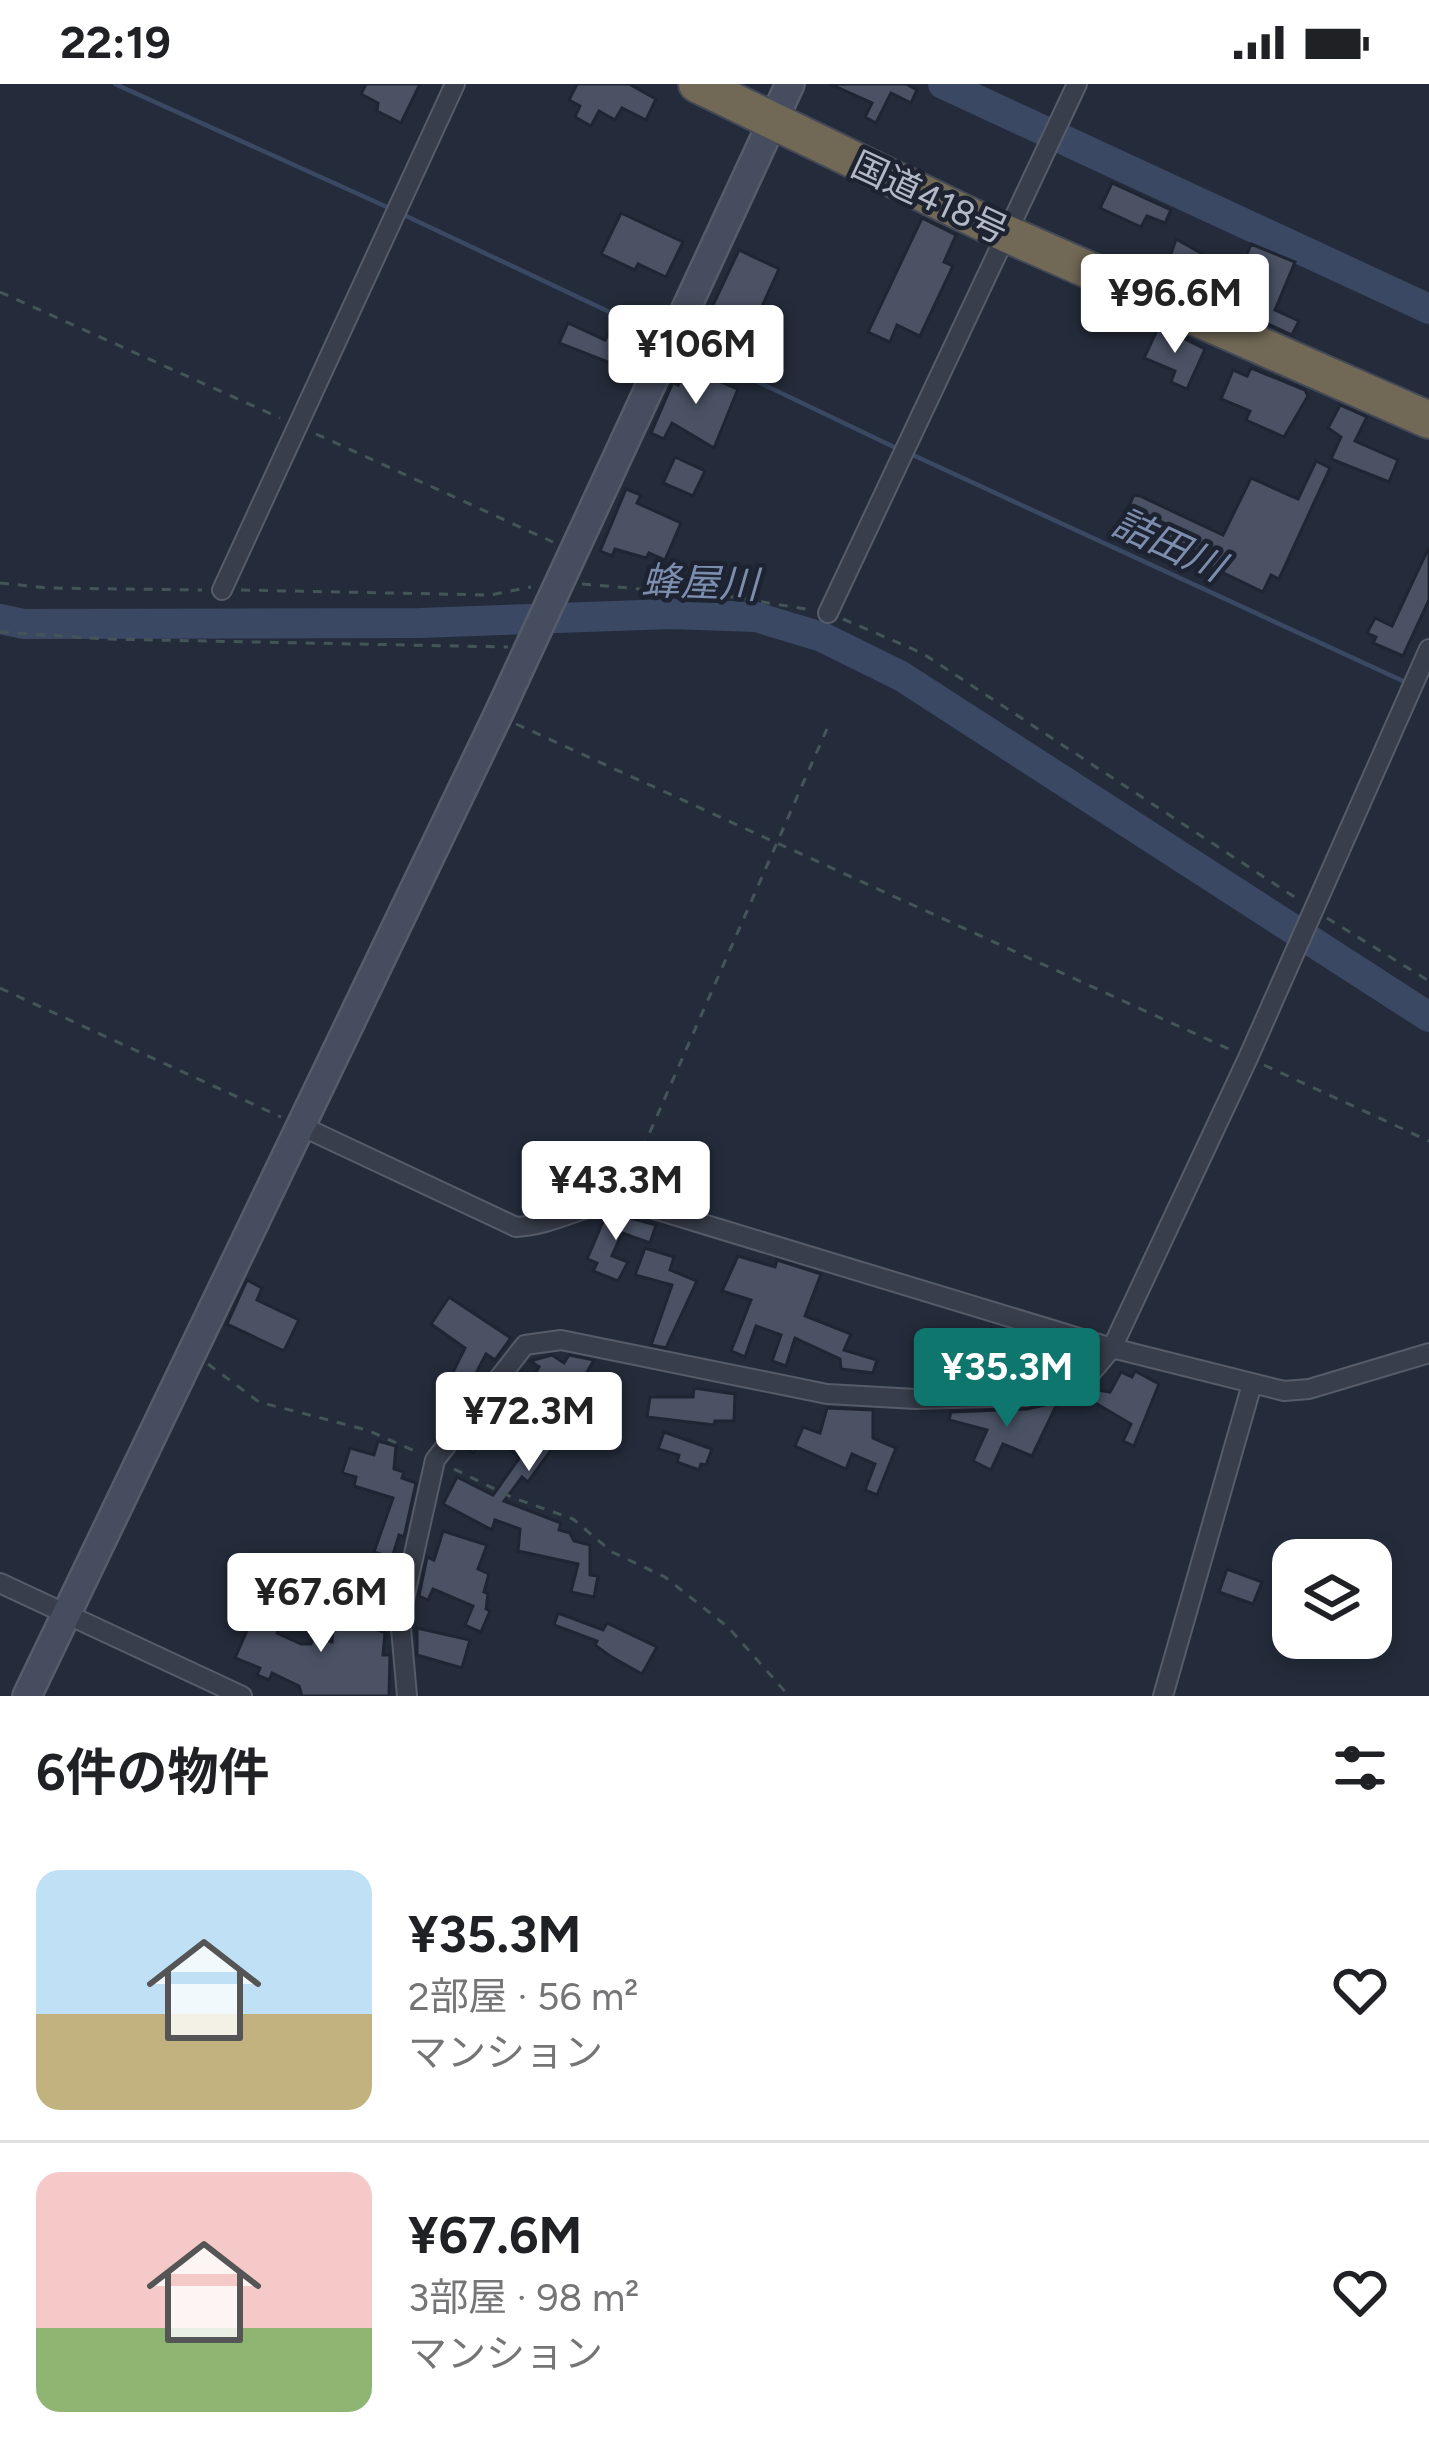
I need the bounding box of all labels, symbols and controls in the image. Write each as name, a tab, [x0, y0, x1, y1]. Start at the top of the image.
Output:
text: 22:19	[60, 15, 171, 69]
street label: 国道418号	[845, 143, 1015, 252]
pin: ¥96.6M	[1077, 254, 1273, 356]
text: ¥96.6M	[1108, 269, 1242, 316]
pin: ¥106M	[612, 305, 780, 407]
text: ¥106M	[635, 320, 757, 367]
water label: 詰田川	[1106, 498, 1235, 592]
water label: 蜂屋川	[641, 557, 763, 608]
pin: ¥43.3M	[518, 1141, 714, 1243]
text: ¥43.3M	[549, 1156, 683, 1203]
pin: ¥35.3M	[909, 1328, 1105, 1430]
text: ¥35.3M	[941, 1343, 1073, 1390]
pin: ¥72.3M	[431, 1372, 627, 1474]
text: ¥72.3M	[463, 1387, 595, 1434]
map controls	[1272, 1539, 1392, 1659]
button: layers	[1272, 1539, 1392, 1659]
pin: ¥67.6M	[223, 1553, 419, 1655]
text: ¥67.6M	[254, 1568, 388, 1615]
icon: filters	[1327, 1735, 1393, 1801]
text: 6件の物件	[36, 1742, 270, 1803]
text: ¥35.3M	[408, 1904, 581, 1965]
icon: home	[132, 1918, 276, 2062]
icon: heart	[1327, 1957, 1393, 2023]
text: 2部屋 · 56 m²	[408, 1973, 638, 2020]
text: マンション	[408, 2029, 603, 2076]
text: ¥67.6M	[408, 2205, 582, 2266]
icon: home	[132, 2220, 276, 2364]
icon: heart	[1327, 2259, 1393, 2325]
text: 3部屋 · 98 m²	[408, 2274, 639, 2321]
text: マンション	[408, 2330, 603, 2377]

